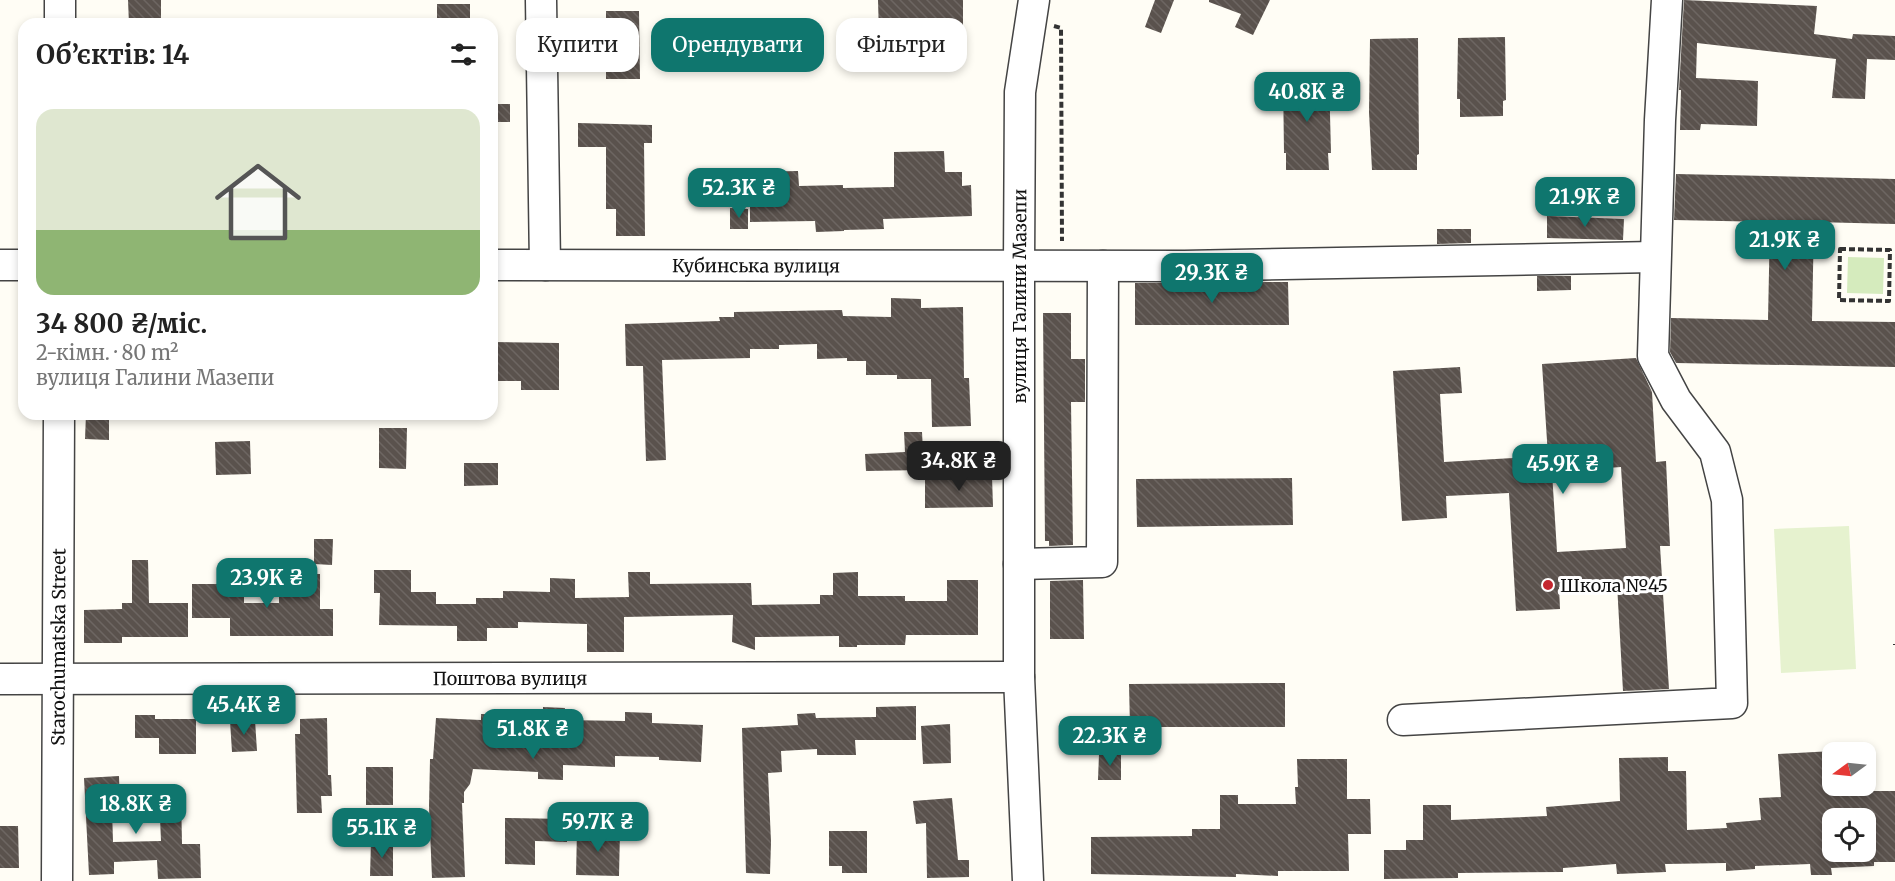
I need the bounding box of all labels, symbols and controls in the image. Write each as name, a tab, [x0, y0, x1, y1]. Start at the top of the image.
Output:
chip: Купити	[516, 18, 639, 72]
chip: Орендувати	[651, 18, 824, 72]
chip: Фільтри	[836, 18, 967, 72]
text: Об’єктів: 14	[36, 38, 189, 71]
icon: filters	[447, 38, 480, 71]
pin: 40.8K ₴	[1252, 72, 1362, 123]
text: 40.8K ₴	[1268, 79, 1346, 104]
icon: home	[204, 148, 312, 256]
pin: 52.3K ₴	[684, 168, 794, 219]
text: 52.3K ₴	[702, 175, 776, 200]
pin: 21.9K ₴	[1530, 177, 1640, 228]
text: 21.9K ₴	[1549, 184, 1621, 209]
street label: вулиця Галини Мазепи	[1008, 189, 1031, 404]
pin: 21.9K ₴	[1730, 220, 1840, 271]
text: 21.9K ₴	[1749, 227, 1821, 252]
pin: 29.3K ₴	[1157, 253, 1267, 304]
street label: Кубинська вулиця	[672, 254, 840, 277]
text: 29.3K ₴	[1175, 260, 1249, 285]
text: 34 800 ₴/міс.	[36, 307, 207, 340]
text: 2-кімн. · 80 m²	[36, 340, 178, 365]
text: вулиця Галини Мазепи	[36, 365, 274, 390]
pin: 34.8K ₴	[904, 441, 1014, 492]
pin: 45.9K ₴	[1508, 444, 1618, 495]
text: 34.8K ₴	[921, 448, 997, 473]
text: 45.9K ₴	[1526, 451, 1600, 476]
street label: Starochumatska Street	[46, 548, 70, 746]
pin: 23.9K ₴	[212, 558, 322, 609]
text: 23.9K ₴	[230, 565, 304, 590]
place label: Школа №45	[1560, 574, 1668, 597]
marker: Школа №45	[1541, 578, 1555, 592]
street label: Поштова вулиця	[433, 666, 588, 690]
pin: 45.4K ₴	[189, 685, 299, 736]
text: 45.4K ₴	[207, 692, 281, 717]
pin: 51.8K ₴	[478, 709, 588, 760]
text: 51.8K ₴	[497, 716, 569, 741]
pin: 22.3K ₴	[1055, 716, 1165, 767]
text: 22.3K ₴	[1073, 723, 1147, 748]
north arrow	[1822, 742, 1876, 796]
map controls	[1822, 742, 1876, 862]
pin: 18.8K ₴	[81, 784, 191, 835]
text: 18.8K ₴	[99, 791, 173, 816]
pin: 59.7K ₴	[543, 802, 653, 853]
pin: 55.1K ₴	[327, 808, 437, 859]
button: locate	[1822, 808, 1876, 862]
text: 59.7K ₴	[561, 809, 635, 834]
text: 55.1K ₴	[346, 815, 418, 840]

